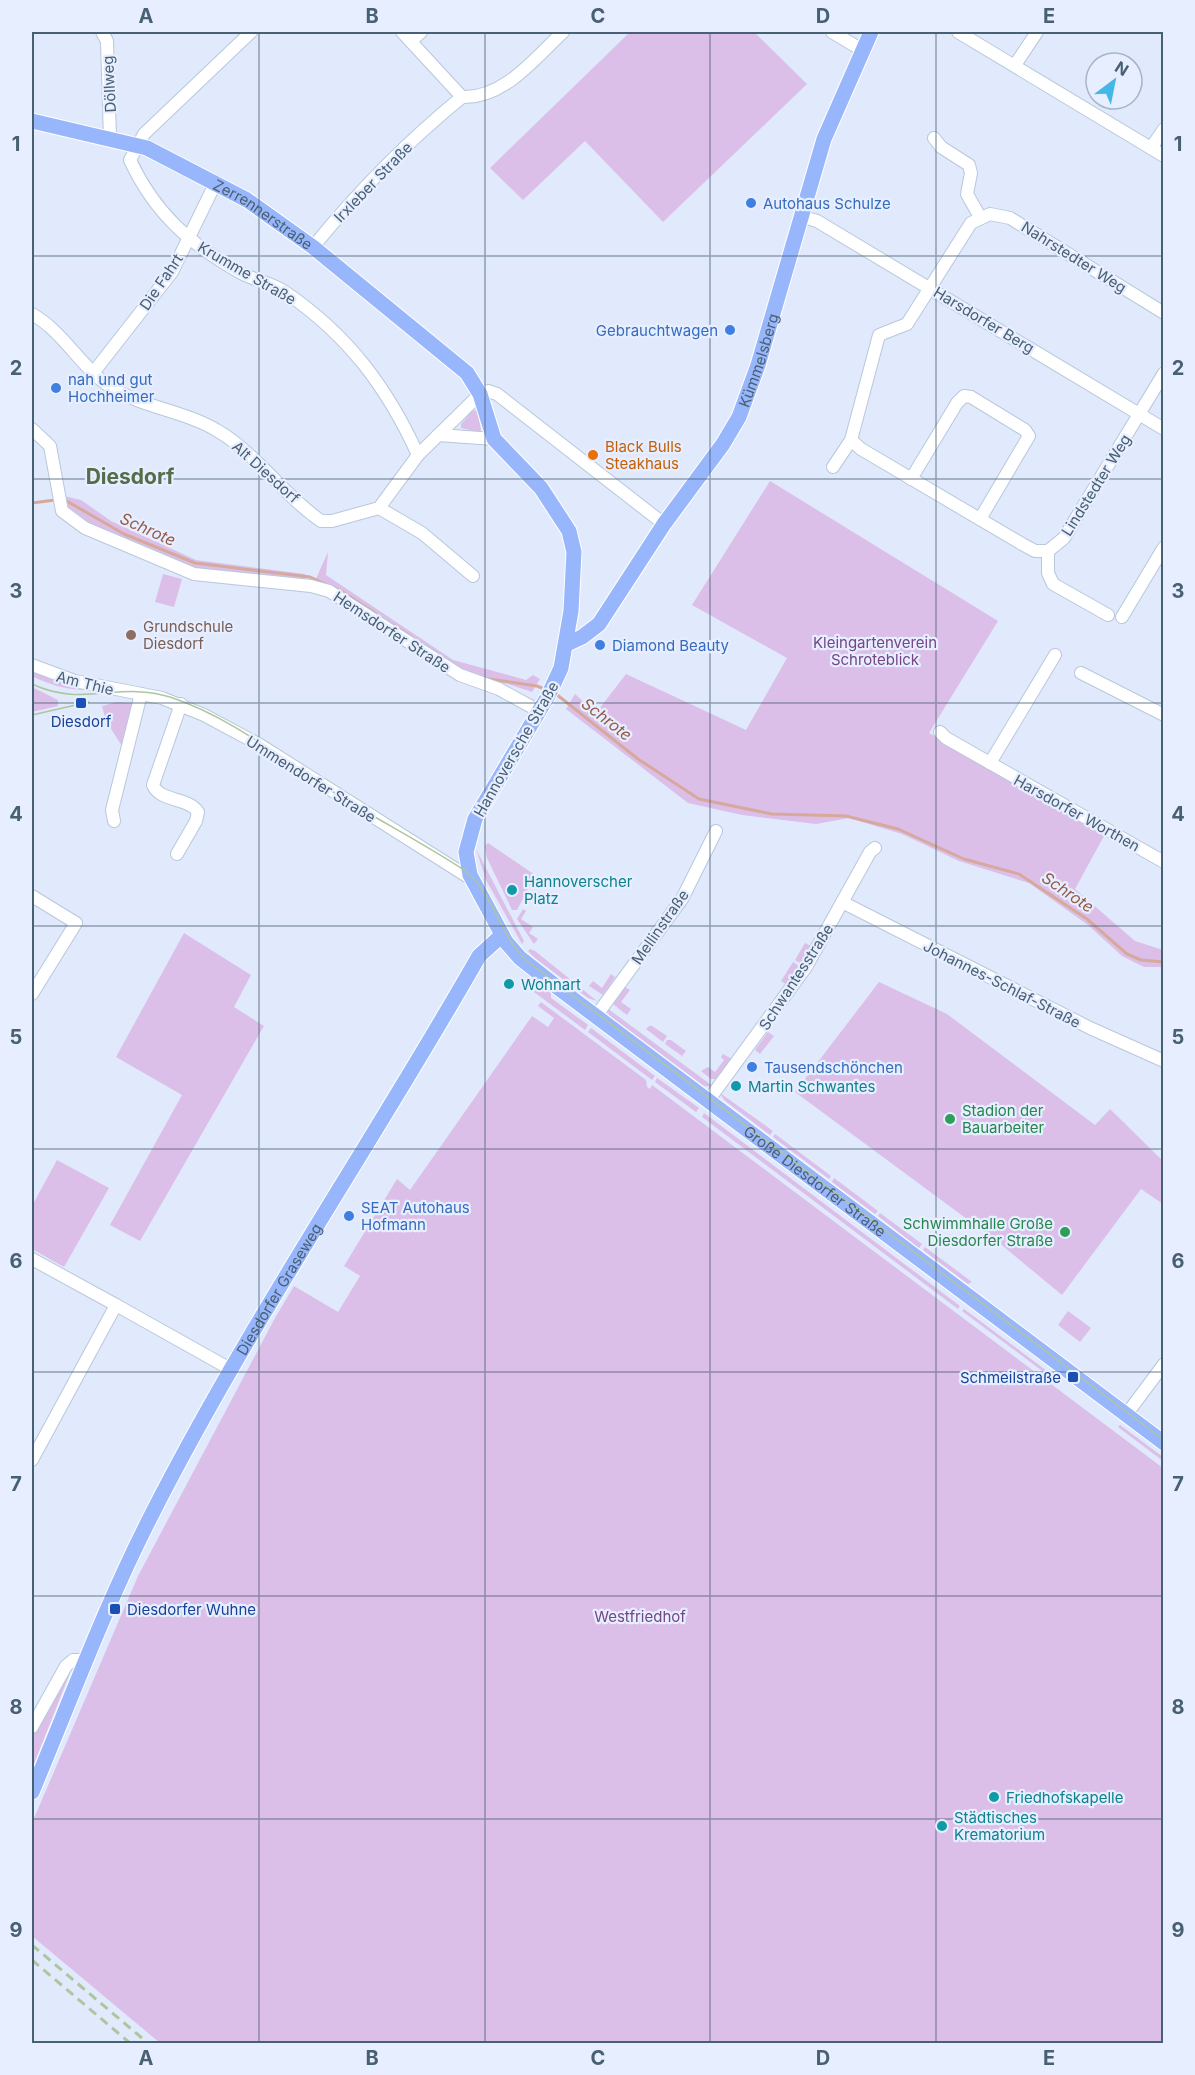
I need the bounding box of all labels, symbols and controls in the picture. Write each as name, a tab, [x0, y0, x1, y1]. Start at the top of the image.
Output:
text: A	[139, 4, 154, 28]
text: B	[365, 4, 379, 28]
text: C	[591, 4, 605, 28]
text: D	[816, 4, 830, 28]
text: E	[1043, 4, 1055, 28]
north arrow	[1084, 51, 1144, 111]
street label: Döllweg	[98, 55, 120, 113]
text: N	[1111, 57, 1132, 80]
text: 1	[12, 132, 20, 156]
text: 1	[1174, 132, 1182, 156]
street label: Irxleber Straße	[330, 138, 416, 226]
street label: Zerrennerstraße	[210, 175, 317, 253]
place label: Autohaus Schulze	[763, 194, 891, 213]
marker: Autohaus Schulze	[744, 196, 758, 210]
street label: Nahrstedter Weg	[1018, 217, 1130, 297]
street label: Krumme Straße	[194, 237, 300, 309]
street label: Die Fahrt	[135, 250, 187, 314]
street label: Harsdorfer Berg	[930, 282, 1038, 358]
street label: Kümmelsberg	[734, 311, 782, 410]
place label: Gebrauchtwagen	[596, 321, 718, 340]
marker: Gebrauchtwagen	[723, 323, 737, 337]
text: 2	[10, 356, 22, 380]
text: 2	[1172, 356, 1184, 380]
place label: nah und gut Hochheimer	[68, 370, 155, 406]
marker: nah und gut Hochheimer	[49, 381, 63, 395]
street label: Lindstedter Weg	[1057, 431, 1135, 539]
street label: Alt Diesdorf	[228, 437, 304, 507]
place label: Black Bulls Steakhaus	[605, 437, 682, 473]
marker: Black Bulls Steakhaus	[586, 448, 600, 462]
district label: Diesdorf	[86, 464, 175, 489]
water label: Schrote	[117, 508, 179, 550]
text: 3	[10, 579, 22, 603]
text: 3	[1172, 579, 1184, 603]
street label: Hemsdorfer Straße	[330, 587, 454, 677]
place label: Grundschule Diesdorf	[143, 617, 233, 653]
marker: Grundschule Diesdorf	[124, 628, 138, 642]
park label: Kleingartenverein Schroteblick	[813, 633, 937, 669]
place label: Diamond Beauty	[612, 636, 729, 655]
marker: Diamond Beauty	[593, 638, 607, 652]
street label: Am Thie	[54, 667, 116, 699]
street label: Hannoversche Straße	[469, 678, 563, 820]
water label: Schrote	[578, 693, 636, 745]
marker: Diesdorf	[74, 696, 88, 710]
place label: Diesdorf	[51, 712, 112, 731]
street label: Ummendorfer Straße	[243, 731, 379, 827]
street label: Harsdorfer Worthen	[1011, 770, 1143, 856]
text: 4	[9, 802, 23, 826]
text: 4	[1171, 802, 1185, 826]
water label: Schrote	[1038, 867, 1098, 917]
place label: Hannoverscher Platz	[524, 872, 633, 908]
marker: Hannoverscher Platz	[505, 883, 519, 897]
street label: Mellinstraße	[627, 886, 693, 968]
street label: Schwantesstraße	[755, 920, 837, 1034]
street label: Johannes-Schlaf-Straße	[920, 936, 1084, 1032]
place label: Wohnart	[521, 975, 581, 994]
marker: Wohnart	[502, 977, 516, 991]
text: 5	[10, 1025, 22, 1049]
text: 5	[1172, 1025, 1184, 1049]
place label: Tausendschönchen	[764, 1058, 903, 1077]
marker: Tausendschönchen	[745, 1060, 759, 1074]
place label: Martin Schwantes	[748, 1077, 876, 1096]
marker: Martin Schwantes	[729, 1079, 743, 1093]
place label: Stadion der Bauarbeiter	[962, 1101, 1044, 1137]
marker: Stadion der Bauarbeiter	[943, 1112, 957, 1126]
street label: Große Diesdorfer Straße	[740, 1121, 890, 1241]
place label: SEAT Autohaus Hofmann	[361, 1198, 470, 1234]
marker: SEAT Autohaus Hofmann	[342, 1209, 356, 1223]
place label: Schwimmhalle Große Diesdorfer Straße	[903, 1214, 1053, 1250]
street label: Diesdorfer Graseweg	[232, 1220, 326, 1359]
marker: Schwimmhalle Große Diesdorfer Straße	[1058, 1225, 1072, 1239]
text: 6	[10, 1249, 23, 1273]
text: 6	[1172, 1249, 1185, 1273]
place label: Schmeilstraße	[960, 1368, 1061, 1387]
marker: Schmeilstraße	[1066, 1370, 1080, 1384]
text: 7	[10, 1472, 22, 1496]
text: 7	[1172, 1472, 1184, 1496]
place label: Diesdorfer Wuhne	[127, 1600, 256, 1619]
marker: Diesdorfer Wuhne	[108, 1602, 122, 1616]
park label: Westfriedhof	[594, 1607, 686, 1626]
text: 8	[9, 1695, 23, 1719]
text: 8	[1171, 1695, 1185, 1719]
place label: Friedhofskapelle	[1006, 1788, 1123, 1807]
marker: Friedhofskapelle	[987, 1790, 1001, 1804]
place label: Städtisches Krematorium	[954, 1808, 1045, 1844]
marker: Städtisches Krematorium	[935, 1819, 949, 1833]
text: 9	[10, 1918, 23, 1942]
text: 9	[1172, 1918, 1185, 1942]
text: A	[139, 2046, 154, 2070]
text: B	[365, 2046, 379, 2070]
text: C	[591, 2046, 605, 2070]
text: D	[816, 2046, 830, 2070]
text: E	[1043, 2046, 1055, 2070]

